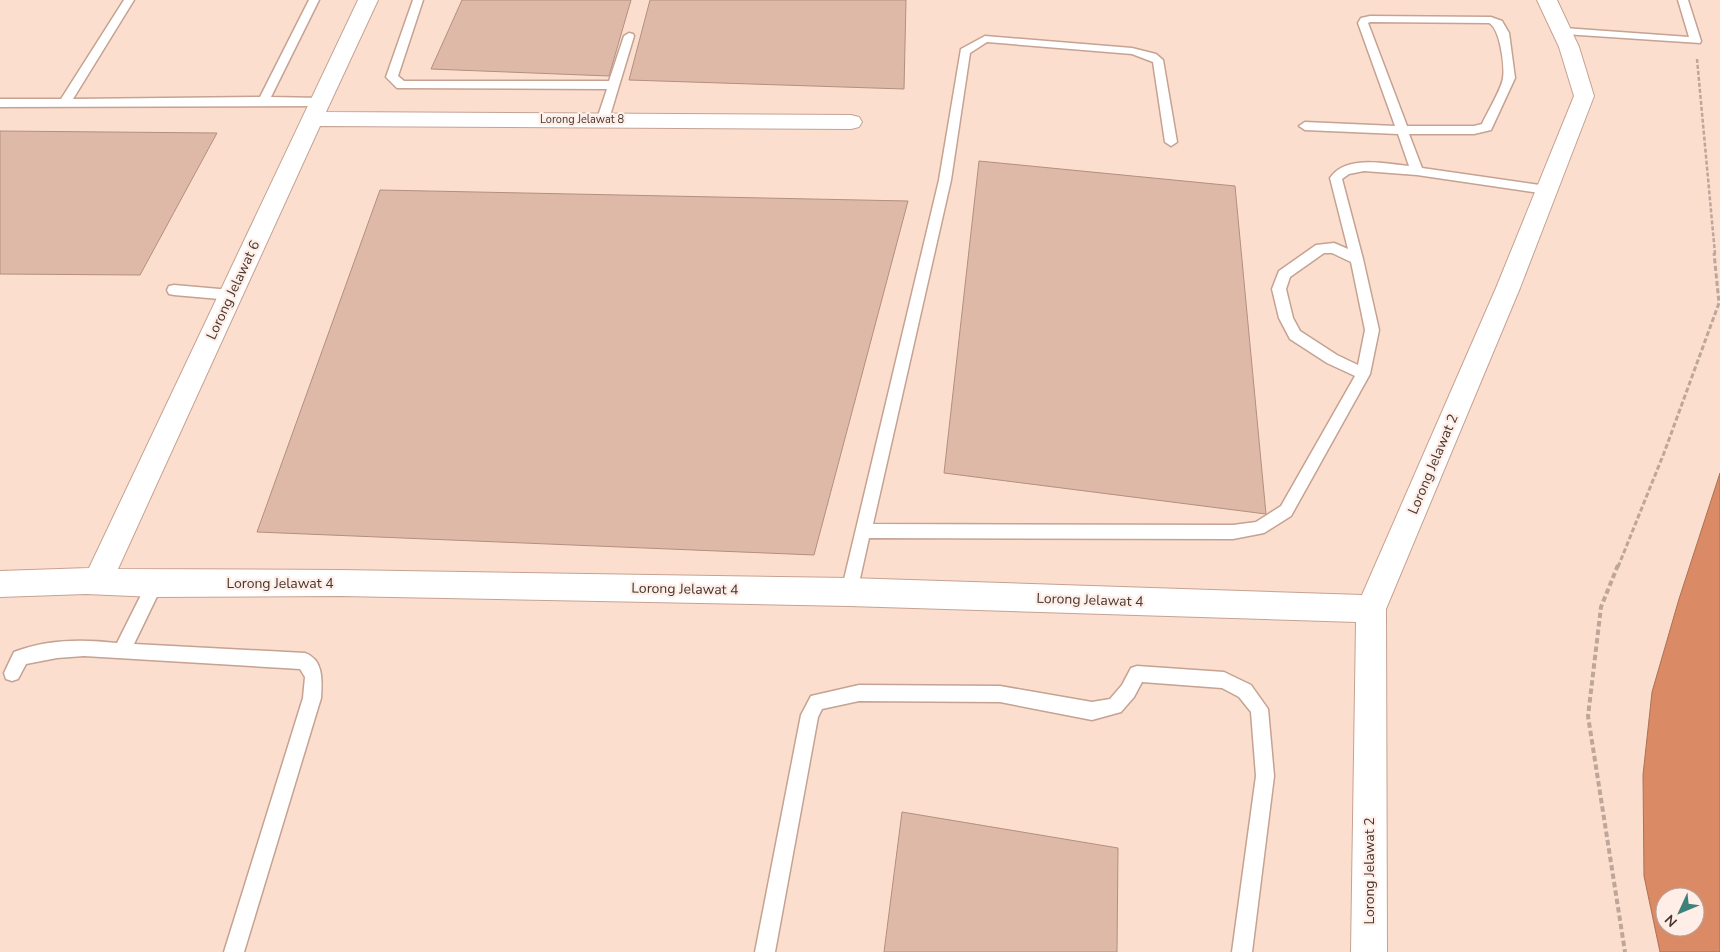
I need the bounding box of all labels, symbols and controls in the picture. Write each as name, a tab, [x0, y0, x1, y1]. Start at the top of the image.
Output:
street label: Lorong Jelawat 8	[540, 112, 625, 127]
street label: Lorong Jelawat 6	[202, 237, 264, 343]
street label: Lorong Jelawat 2	[1403, 411, 1463, 517]
street label: Lorong Jelawat 4	[226, 574, 334, 593]
street label: Lorong Jelawat 4	[631, 579, 739, 599]
street label: Lorong Jelawat 4	[1036, 589, 1144, 611]
street label: Lorong Jelawat 2	[1360, 817, 1379, 925]
north arrow	[1655, 887, 1705, 937]
text: N	[1661, 910, 1681, 931]

